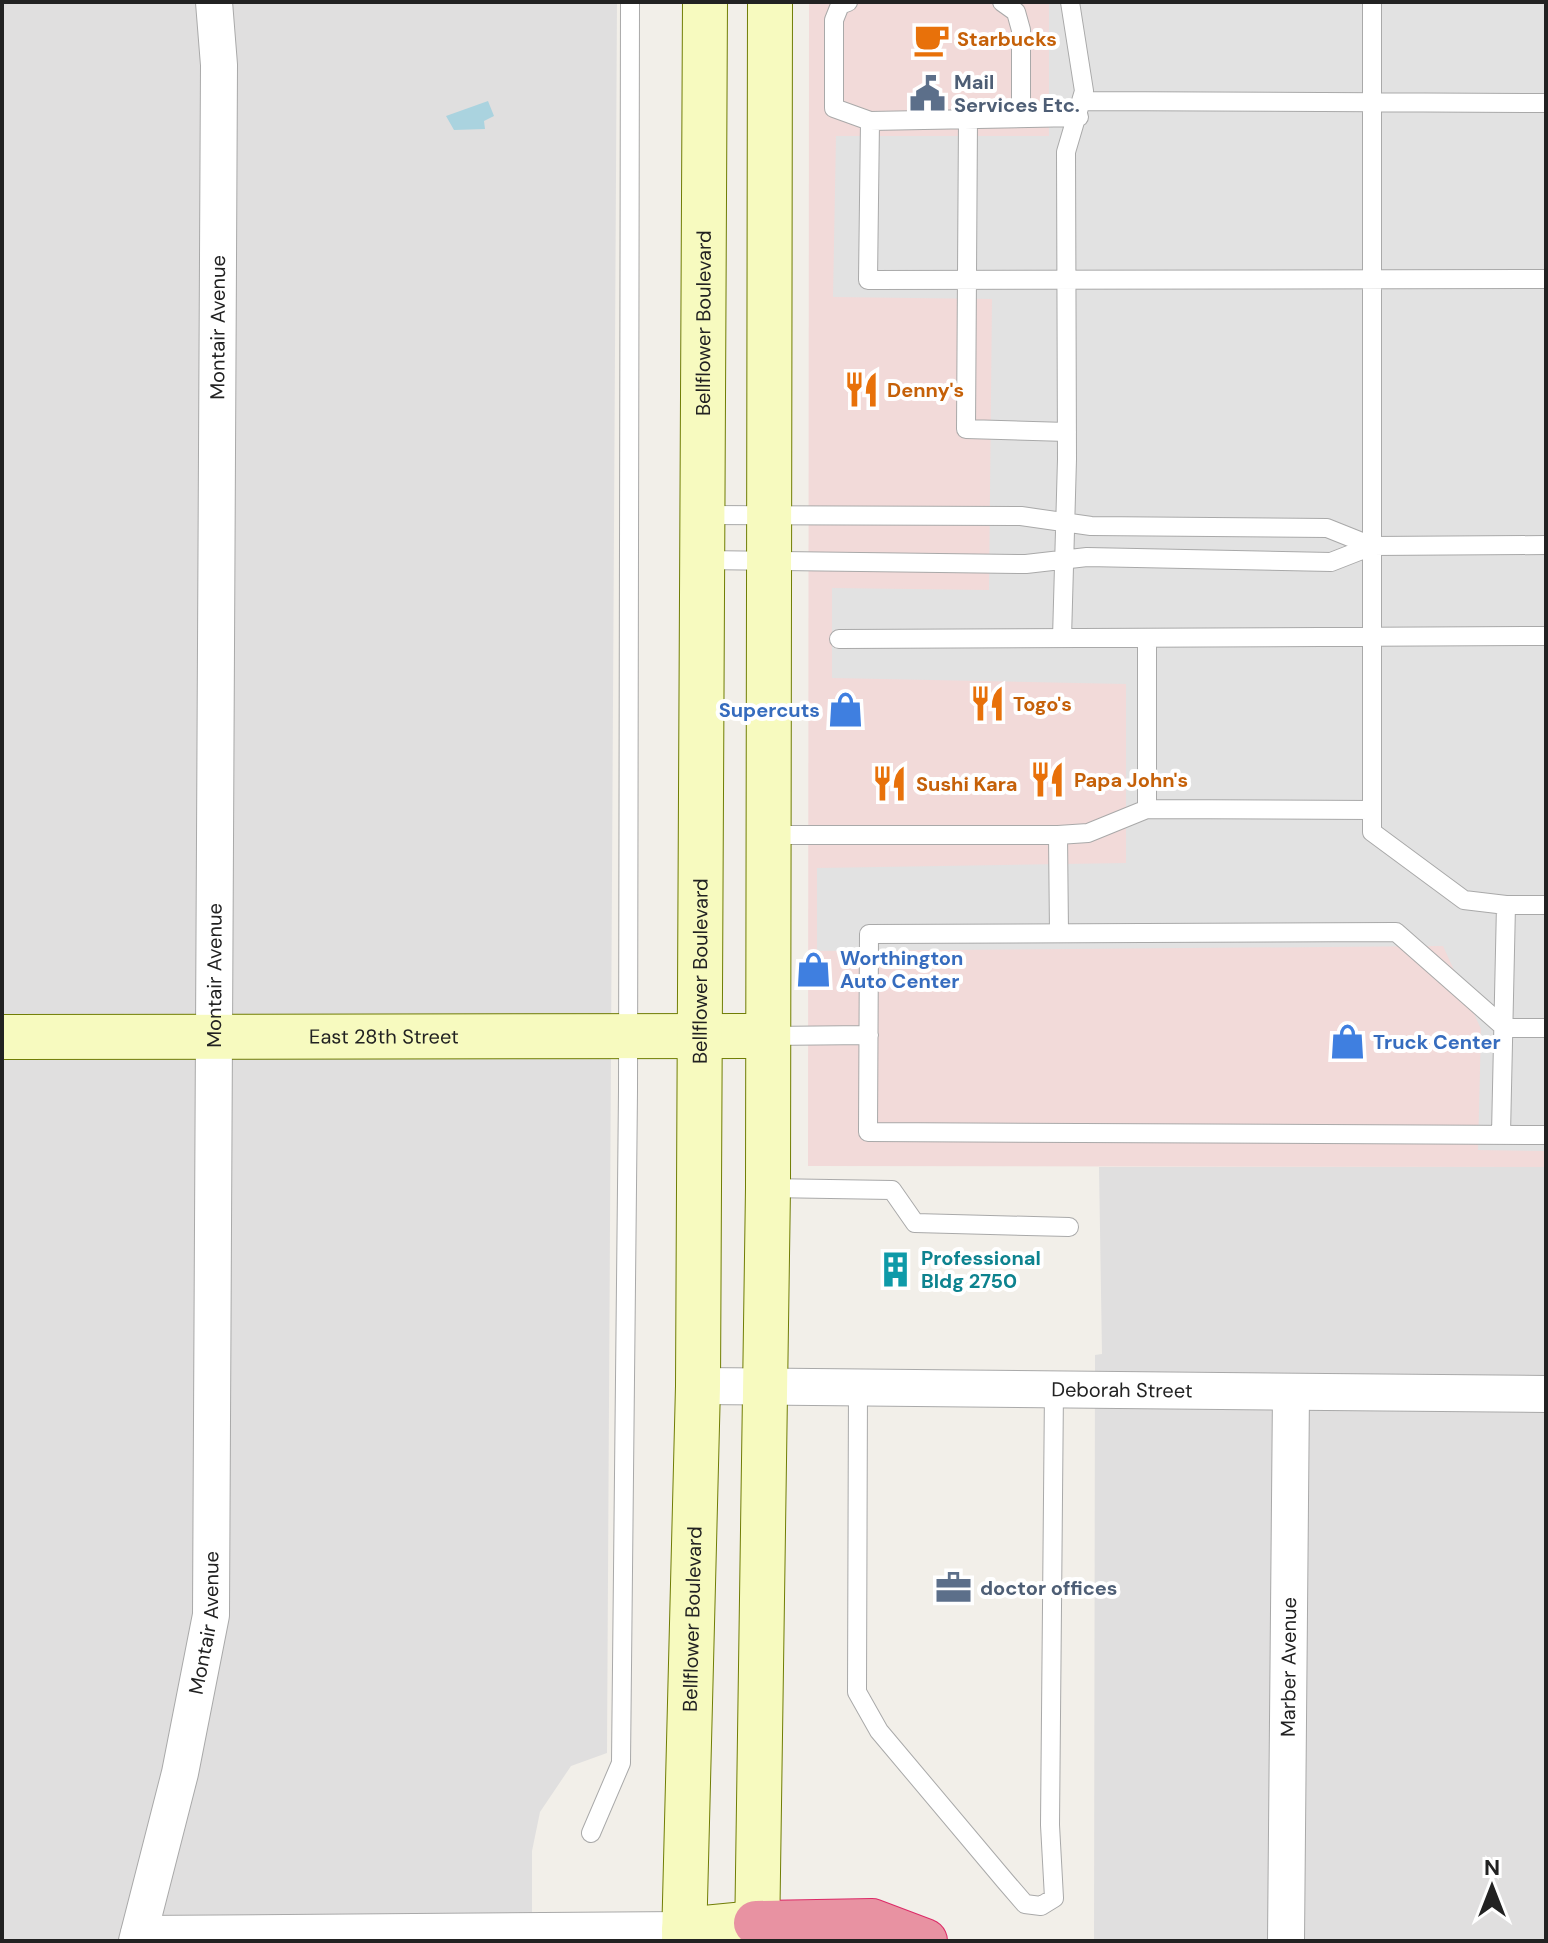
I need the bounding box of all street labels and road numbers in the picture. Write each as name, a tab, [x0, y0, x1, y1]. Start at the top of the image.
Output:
street label: Bellflower Boulevard	[690, 230, 717, 416]
street label: Montair Avenue	[204, 255, 231, 400]
street label: Bellflower Boulevard	[687, 878, 714, 1064]
street label: Montair Avenue	[201, 903, 228, 1048]
street label: East 28th Street	[309, 1023, 459, 1050]
street label: Deborah Street	[1051, 1376, 1193, 1404]
street label: Bellflower Boulevard	[677, 1526, 707, 1712]
street label: Montair Avenue	[183, 1551, 224, 1697]
street label: Marber Avenue	[1275, 1597, 1302, 1737]

